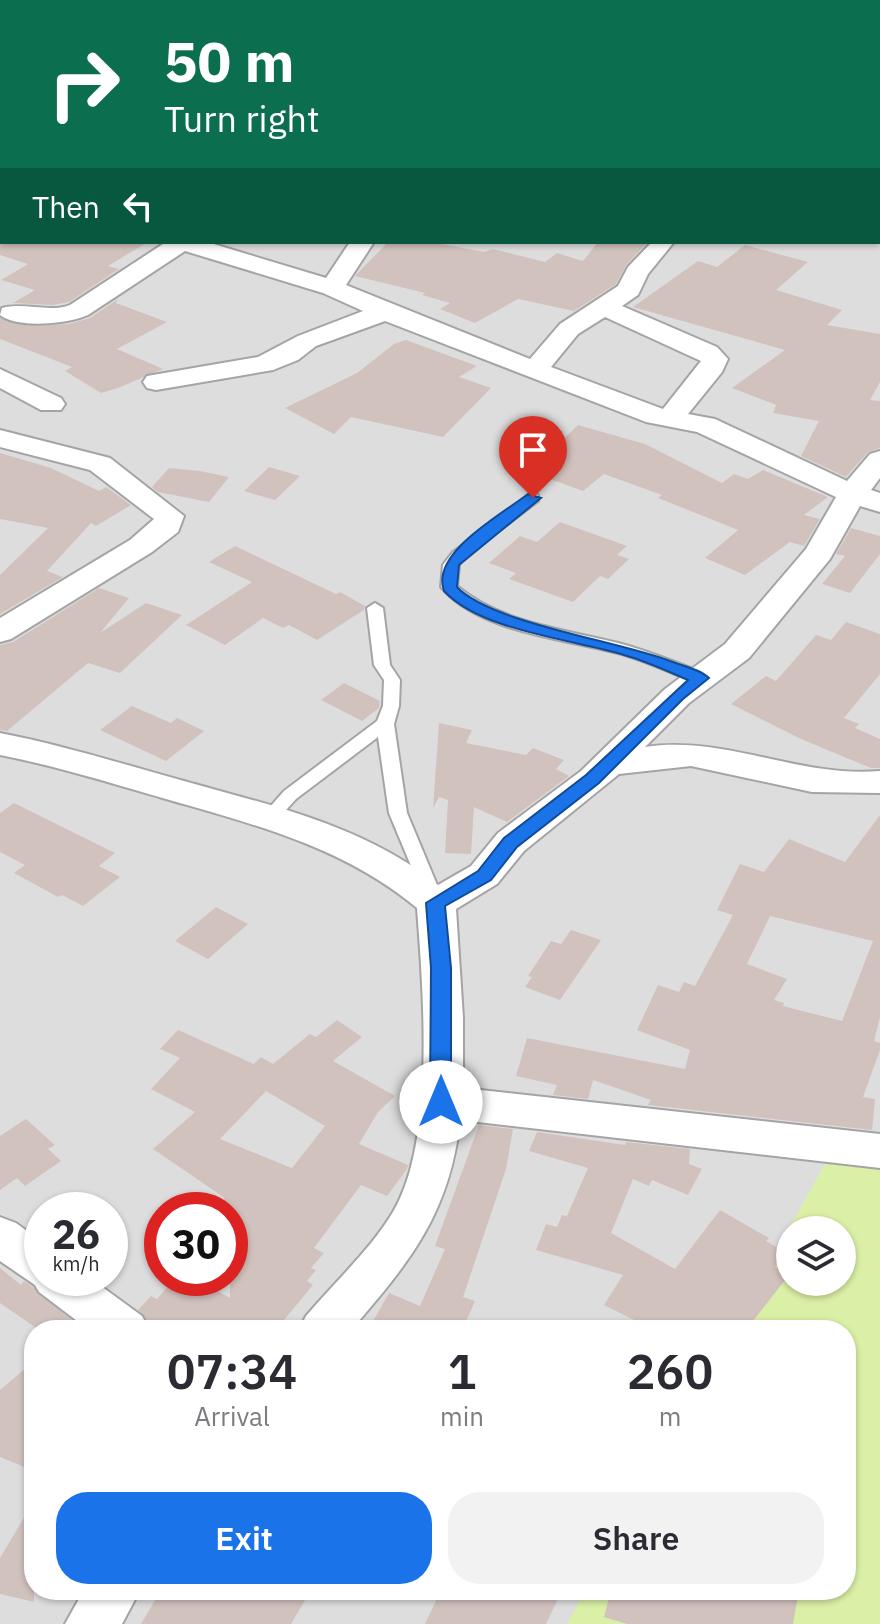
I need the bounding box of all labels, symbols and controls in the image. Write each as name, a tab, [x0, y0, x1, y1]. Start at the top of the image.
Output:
text: 50 m	[164, 25, 294, 97]
icon: right	[32, 32, 136, 136]
text: Turn right	[164, 95, 320, 142]
icon: left	[116, 184, 160, 228]
text: Then	[32, 187, 100, 226]
pin	[499, 416, 567, 498]
icon: arrive	[511, 428, 555, 472]
position arrow	[399, 1060, 483, 1144]
speed limit sign: 30	[144, 1192, 248, 1296]
text: 26	[52, 1208, 100, 1260]
map controls	[776, 1216, 856, 1296]
button: layers	[776, 1216, 856, 1296]
text: km/h	[52, 1250, 100, 1277]
text: 07:34	[167, 1340, 297, 1402]
text: 1	[448, 1340, 476, 1402]
text: 260	[627, 1340, 713, 1402]
text: Arrival	[194, 1399, 270, 1433]
text: min	[440, 1399, 484, 1433]
text: m	[659, 1399, 681, 1433]
button: Exit	[56, 1492, 432, 1584]
button: Share	[448, 1492, 824, 1584]

